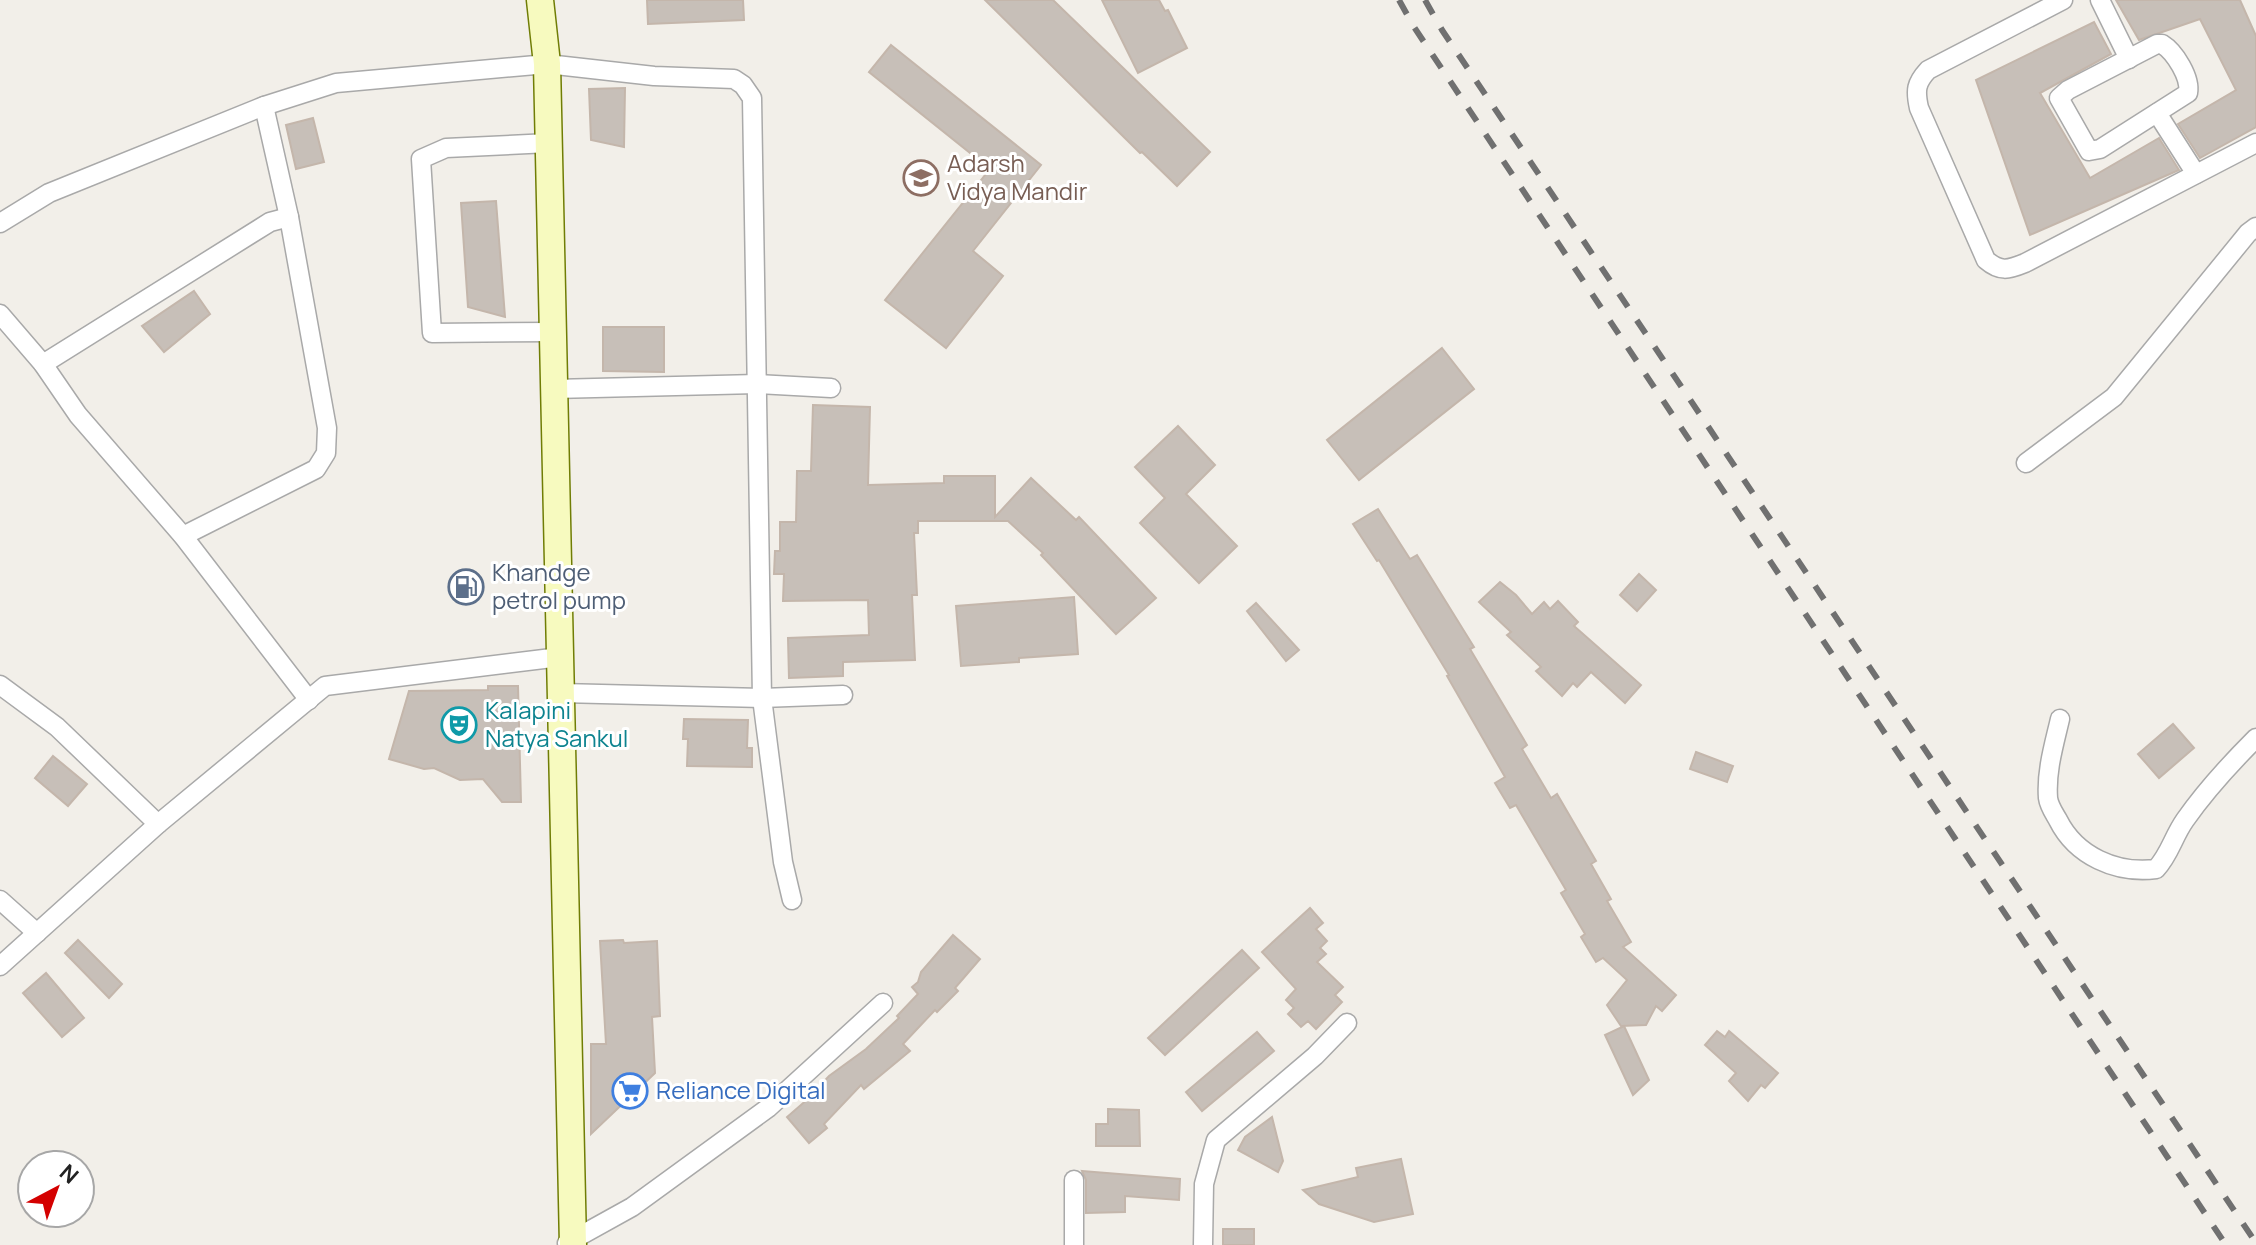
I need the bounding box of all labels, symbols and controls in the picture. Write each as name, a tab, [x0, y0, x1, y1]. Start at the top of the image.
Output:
place label: Adarsh Vidya Mandir	[947, 146, 1088, 207]
school or university icon: Adarsh Vidya Mandir	[902, 159, 940, 197]
place label: Khandge petrol pump	[492, 555, 626, 616]
fuel station icon: Khandge petrol pump	[447, 568, 485, 606]
place label: Kalapini Natya Sankul	[485, 693, 628, 754]
theatre icon: Kalapini Natya Sankul	[440, 706, 478, 744]
supermarket icon: Reliance Digital	[611, 1072, 649, 1110]
place label: Reliance Digital	[656, 1073, 826, 1106]
north arrow	[16, 1149, 96, 1229]
text: N	[53, 1157, 85, 1190]

